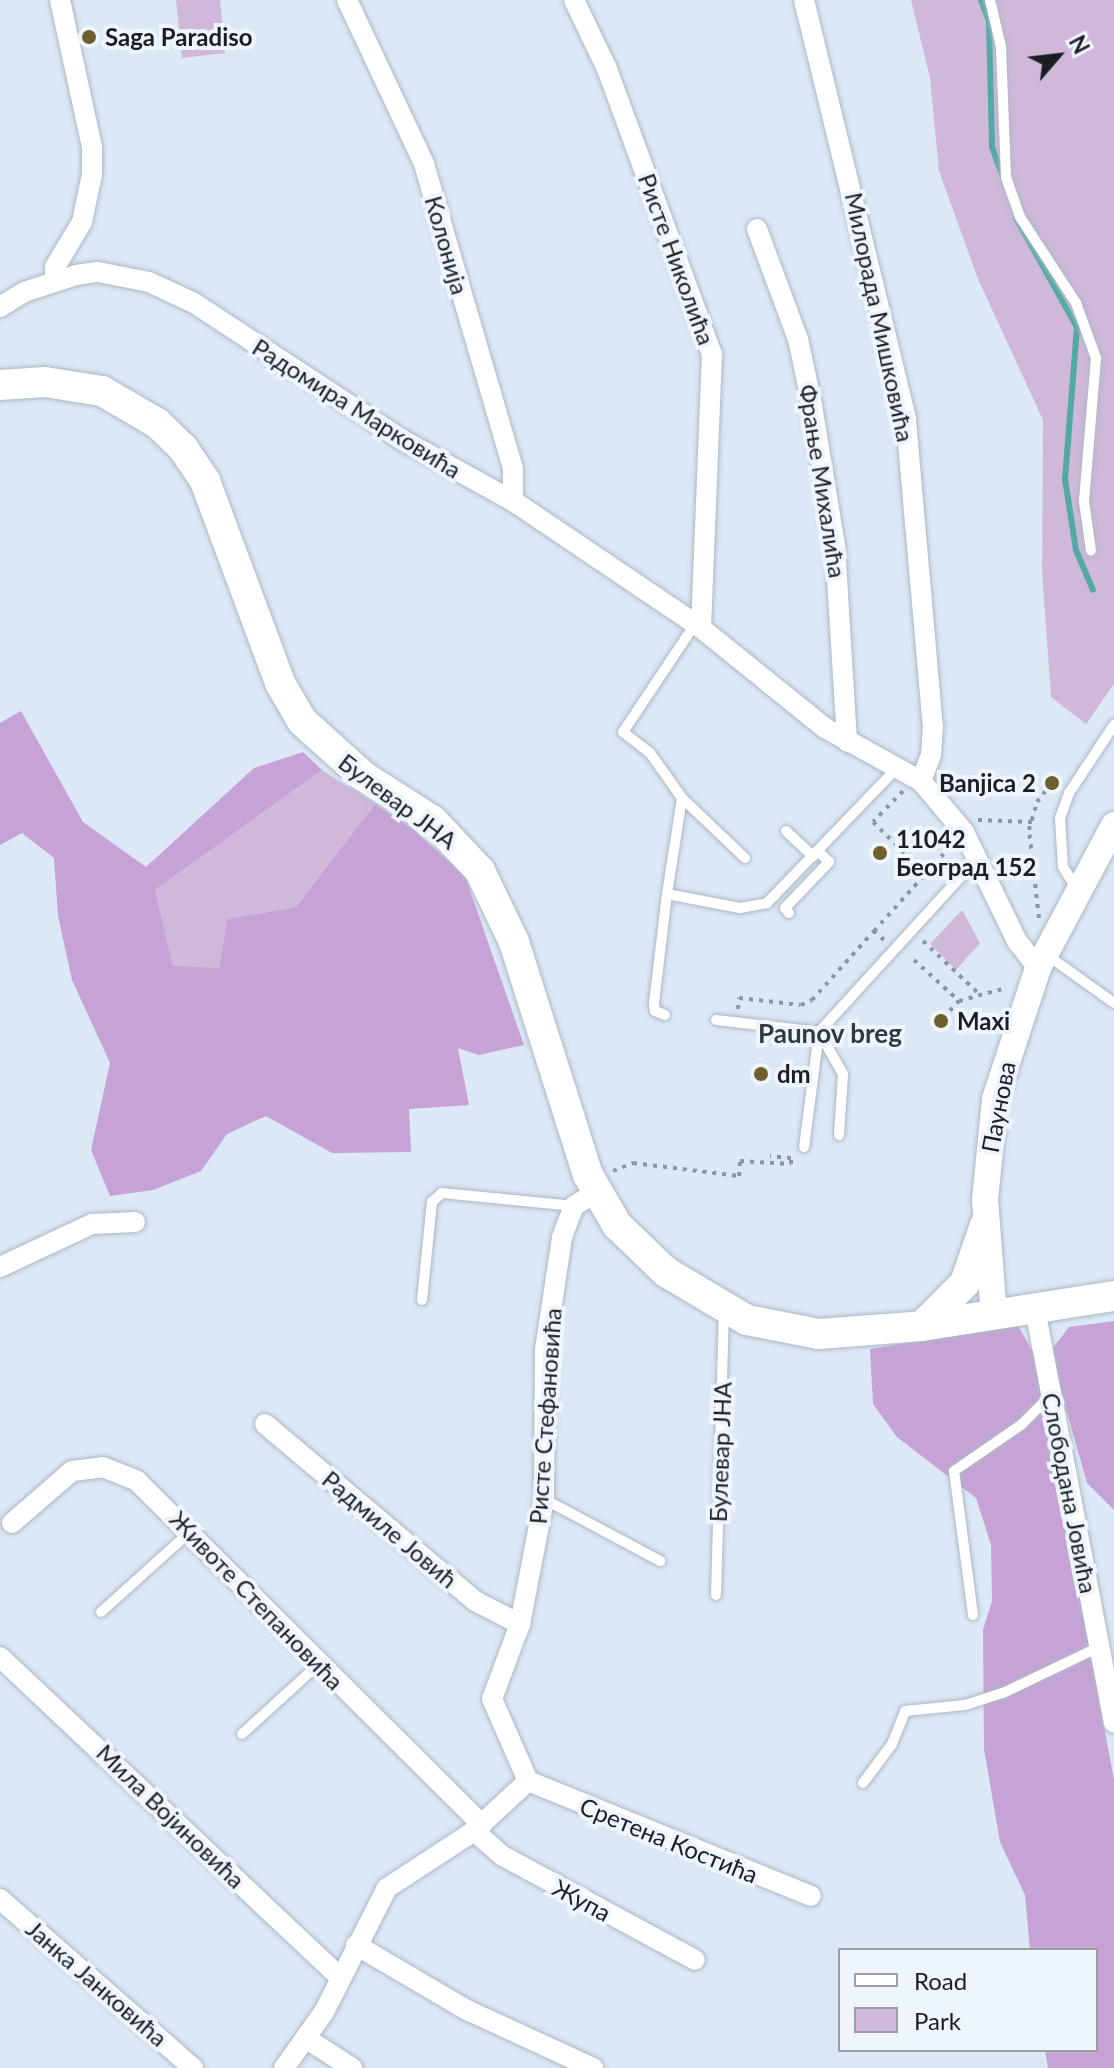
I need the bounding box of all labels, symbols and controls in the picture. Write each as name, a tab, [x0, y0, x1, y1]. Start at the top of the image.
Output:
north arrow	[1018, 16, 1098, 96]
place label: Saga Paradiso	[105, 23, 253, 51]
marker: Saga Paradiso	[80, 28, 98, 46]
text: N	[1064, 31, 1096, 58]
street label: Ристе Николића	[633, 169, 721, 349]
street label: Милорада Мишковића	[840, 190, 920, 444]
street label: Колонија	[419, 192, 475, 298]
street label: Радомира Марковића	[247, 332, 467, 484]
street label: Фрање Михалића	[794, 382, 852, 580]
street label: Булевар ЈНА	[333, 747, 463, 855]
place label: Banjica 2	[939, 769, 1036, 797]
marker: Banjica 2	[1043, 774, 1061, 792]
place label: 11042 Београд 152	[896, 825, 1036, 881]
marker: 11042 Београд 152	[871, 844, 889, 862]
place label: Maxi	[957, 1007, 1010, 1035]
marker: Maxi	[932, 1012, 950, 1030]
district label: Paunov breg	[758, 1018, 902, 1050]
street label: Паунова	[975, 1059, 1021, 1155]
place label: dm	[777, 1060, 811, 1088]
marker: dm	[752, 1065, 770, 1083]
street label: Ристе Стефановића	[523, 1307, 567, 1525]
street label: Булевар ЈНА	[703, 1381, 737, 1523]
street label: Слободана Јовића	[1036, 1390, 1104, 1596]
street label: Радмиле Јовић	[317, 1464, 463, 1594]
street label: Животе Степановића	[164, 1505, 350, 1695]
street label: Мила Војиновића	[91, 1738, 251, 1894]
street label: Сретена Костића	[576, 1791, 762, 1889]
street label: Жупа	[548, 1873, 616, 1927]
street label: Јанка Јанковића	[21, 1914, 173, 2052]
legend	[838, 1948, 1098, 2052]
text: Road	[914, 1966, 967, 1995]
text: Park	[914, 2006, 961, 2035]

